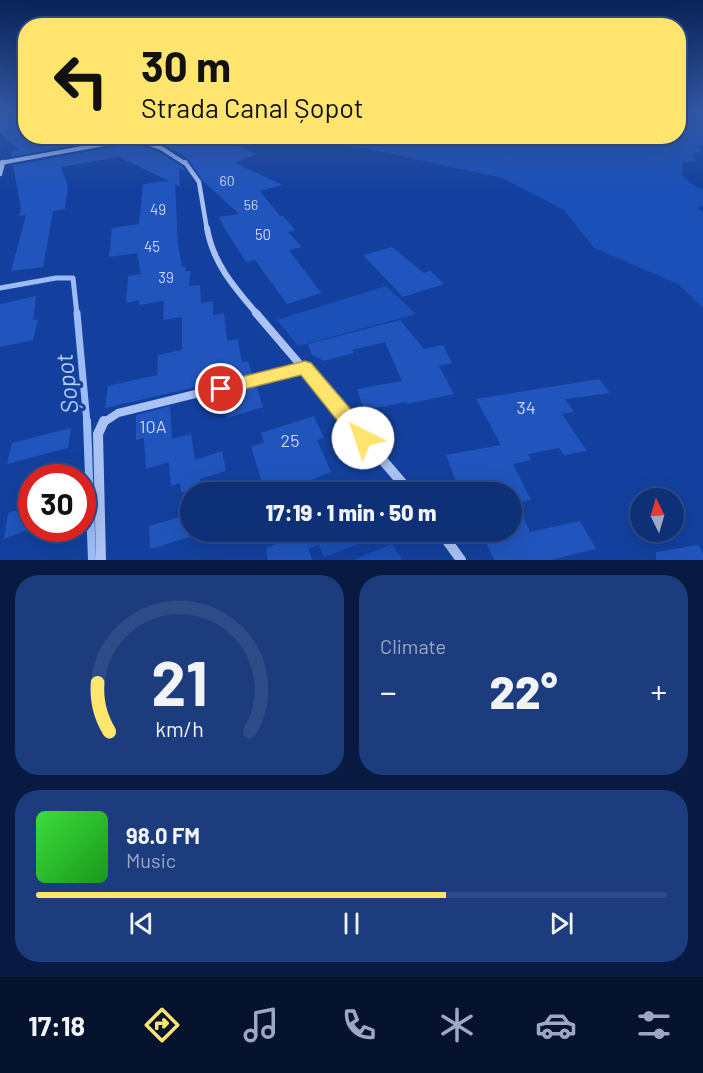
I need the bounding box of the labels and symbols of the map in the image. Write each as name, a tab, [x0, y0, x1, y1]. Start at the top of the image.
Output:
house number: 60	[219, 172, 235, 189]
house number: 56	[244, 196, 258, 213]
house number: 49	[150, 200, 166, 218]
house number: 50	[255, 225, 271, 243]
house number: 45	[144, 237, 160, 255]
house number: 39	[158, 268, 174, 286]
water label: Șopot	[48, 352, 84, 415]
pin	[195, 363, 246, 414]
house number: 34	[516, 396, 536, 418]
position arrow	[331, 406, 395, 470]
house number: 10A	[139, 415, 167, 437]
house number: 25	[281, 429, 299, 451]
speed limit sign: 30	[18, 464, 96, 542]
north arrow	[630, 488, 684, 542]

